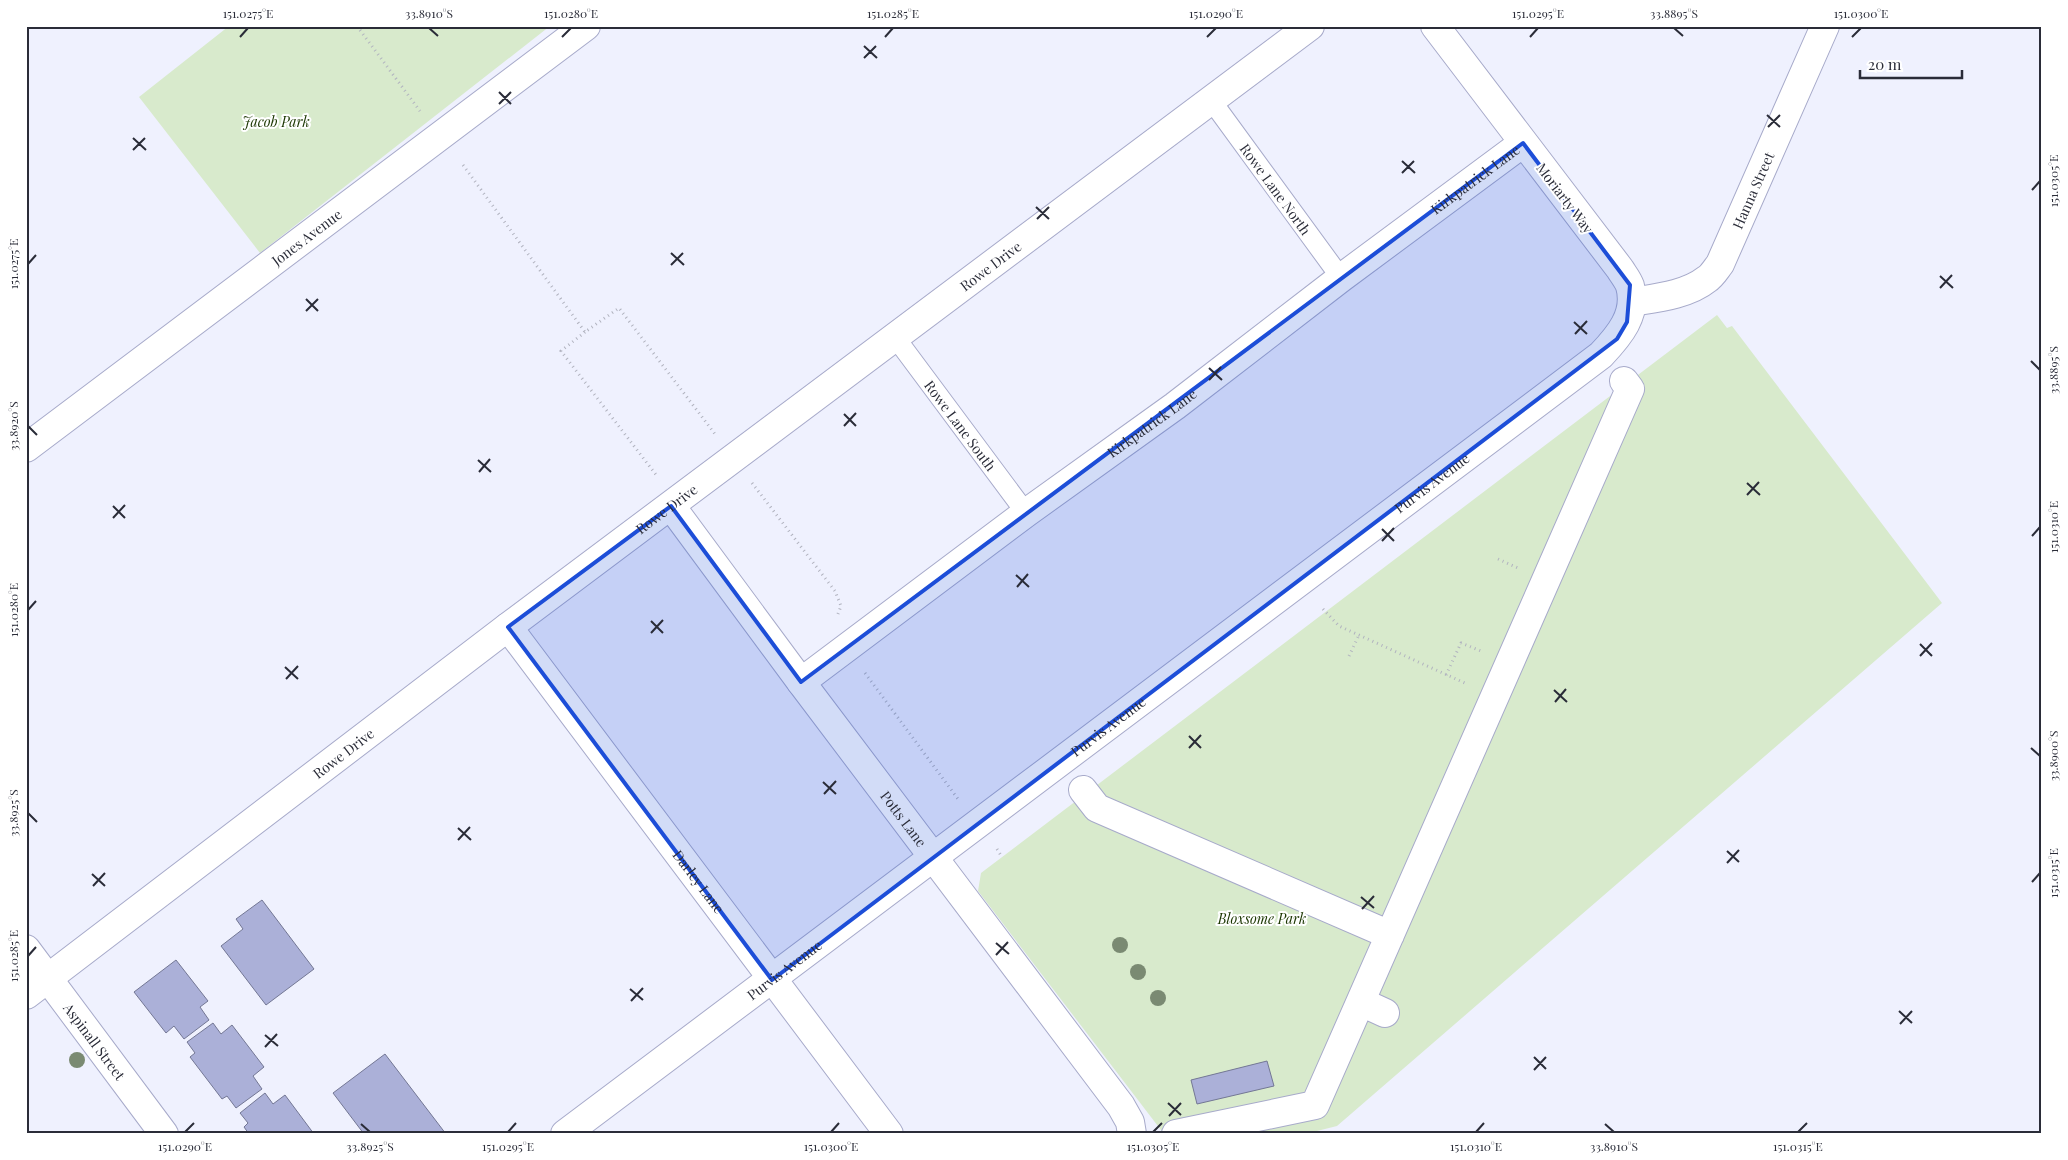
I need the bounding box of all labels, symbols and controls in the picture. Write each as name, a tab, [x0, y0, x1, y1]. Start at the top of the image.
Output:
text: 151.0275°E	[223, 5, 273, 21]
text: 33.8910°S	[405, 5, 453, 21]
text: 151.0280°E	[544, 5, 598, 21]
text: 151.0285°E	[867, 5, 919, 21]
text: 151.0290°E	[1189, 5, 1243, 21]
text: 151.0295°E	[1512, 5, 1564, 21]
text: 33.8895°S	[1650, 5, 1698, 21]
text: 151.0300°E	[1834, 5, 1888, 21]
scale bar	[1860, 48, 1963, 80]
text: 20 m	[1868, 54, 1902, 74]
park label: Jacob Park	[242, 112, 310, 131]
street label: Rowe Lane North	[1236, 139, 1316, 239]
street label: Kirkpatrick Lane	[1427, 140, 1523, 218]
street label: Hanna Street	[1727, 148, 1778, 232]
text: 151.0305°E	[2045, 155, 2061, 207]
street label: Moriarty Way	[1532, 159, 1598, 237]
street label: Jones Avenue	[267, 204, 345, 270]
street label: Rowe Drive	[956, 236, 1025, 295]
text: 151.0275°E	[5, 239, 21, 289]
text: 33.8895°S	[2045, 346, 2061, 394]
street label: Rowe Lane South	[921, 376, 1001, 475]
street label: Kirkpatrick Lane	[1103, 384, 1200, 461]
text: 33.8920°S	[5, 401, 21, 451]
street label: Purvis Avenue	[1390, 448, 1473, 517]
street label: Rowe Drive	[632, 479, 701, 538]
text: 151.0310°E	[2045, 501, 2061, 553]
text: 151.0280°E	[5, 583, 21, 637]
street label: Purvis Avenue	[1066, 692, 1149, 760]
street label: Rowe Drive	[309, 723, 378, 782]
text: 33.8900°S	[2045, 731, 2061, 781]
street label: Potts Lane	[877, 787, 931, 851]
text: 33.8925°S	[5, 789, 21, 837]
street label: Darley Lane	[669, 846, 729, 917]
text: 151.0315°E	[2045, 848, 2061, 898]
park label: Bloxsome Park	[1217, 909, 1306, 928]
text: 151.0285°E	[5, 930, 21, 982]
street label: Purvis Avenue	[743, 935, 825, 1004]
street label: Aspinall Street	[59, 998, 130, 1085]
text: 151.0290°E	[158, 1138, 212, 1154]
text: 33.8925°S	[346, 1138, 394, 1154]
text: 151.0295°E	[482, 1138, 534, 1154]
text: 151.0300°E	[804, 1138, 858, 1154]
text: 151.0305°E	[1127, 1138, 1179, 1154]
text: 151.0310°E	[1450, 1138, 1502, 1154]
text: 33.8910°S	[1590, 1138, 1638, 1154]
text: 151.0315°E	[1773, 1138, 1823, 1154]

